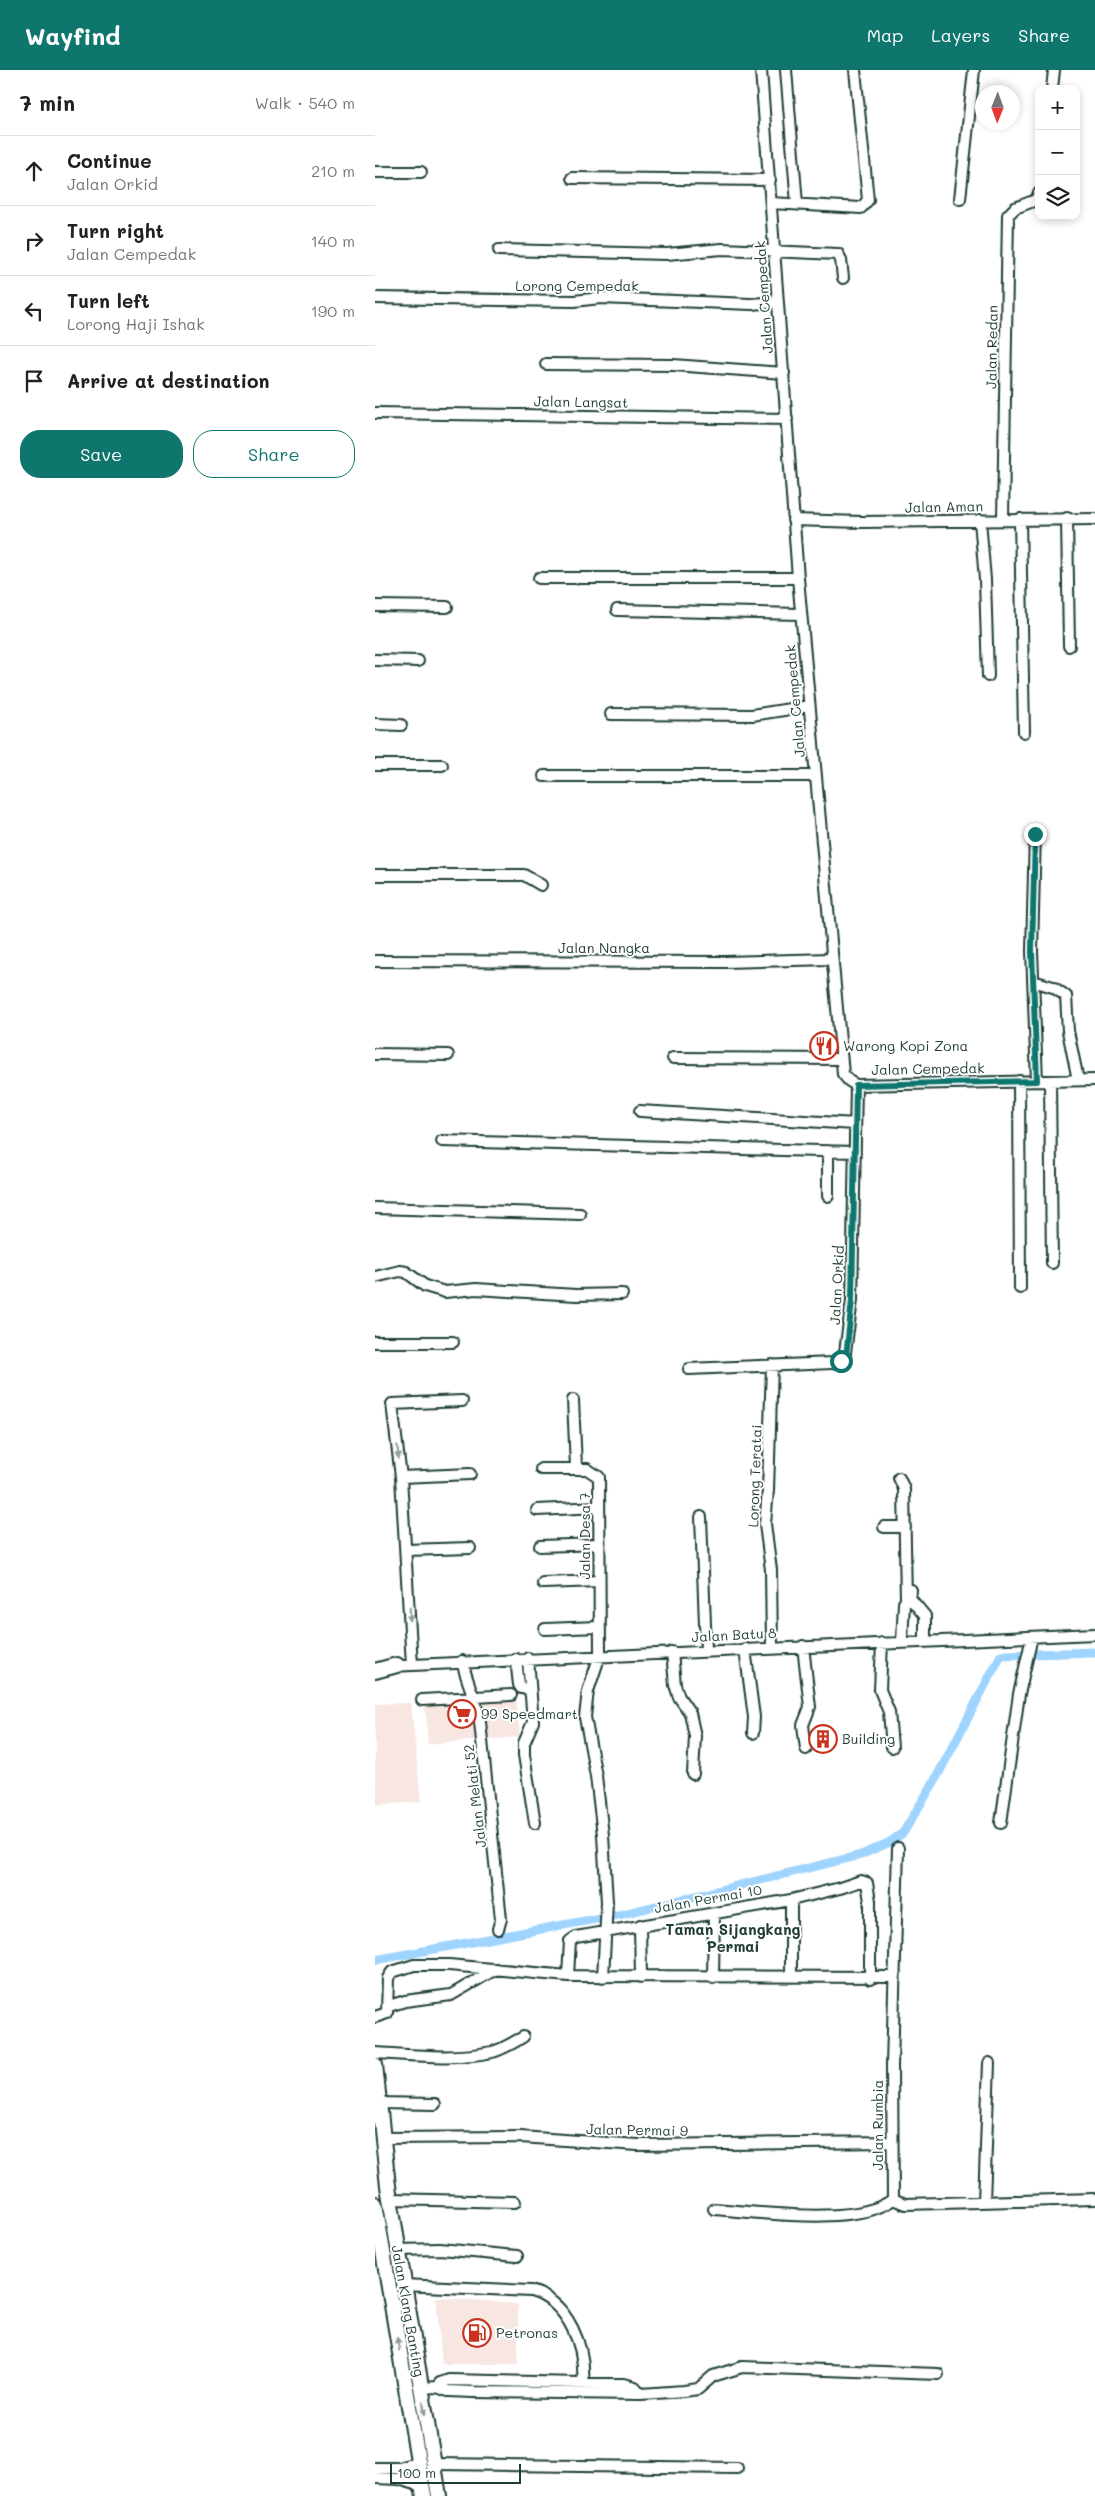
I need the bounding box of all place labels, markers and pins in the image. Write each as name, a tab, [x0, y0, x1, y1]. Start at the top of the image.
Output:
restaurant icon: Warong Kopi Zona	[809, 1031, 839, 1061]
place label: Warong Kopi Zona	[843, 1036, 968, 1055]
supermarket icon: 99 Speedmart	[447, 1699, 477, 1729]
place label: 99 Speedmart	[481, 1704, 578, 1723]
building icon: Building	[808, 1724, 838, 1754]
place label: Building	[842, 1729, 895, 1748]
fuel station icon: Petronas	[462, 2318, 492, 2348]
place label: Petronas	[496, 2323, 558, 2342]

